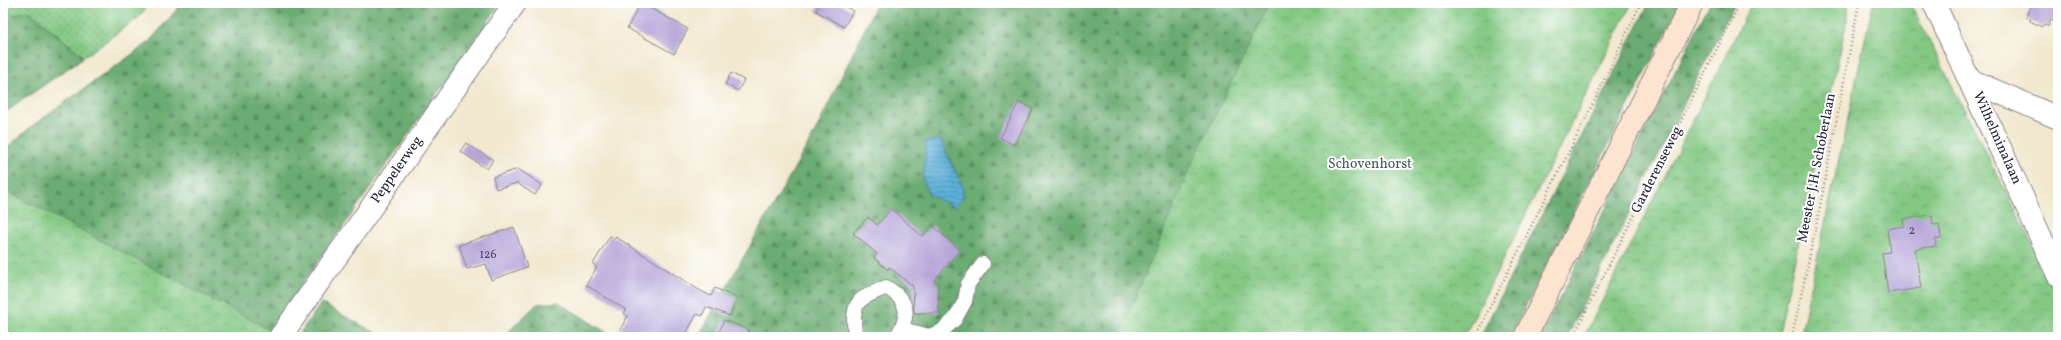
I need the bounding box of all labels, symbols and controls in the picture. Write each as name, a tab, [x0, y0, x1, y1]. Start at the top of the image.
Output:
street label: Wilhelminalaan	[1968, 89, 2026, 187]
street label: Meester J.H. Schoberlaan	[1793, 91, 1841, 245]
street label: Garderenseweg	[1627, 123, 1687, 217]
street label: Peppelerweg	[367, 132, 427, 208]
park label: Schovenhorst	[1328, 155, 1412, 174]
house number: 2	[1909, 223, 1915, 239]
house number: 126	[479, 247, 497, 263]

